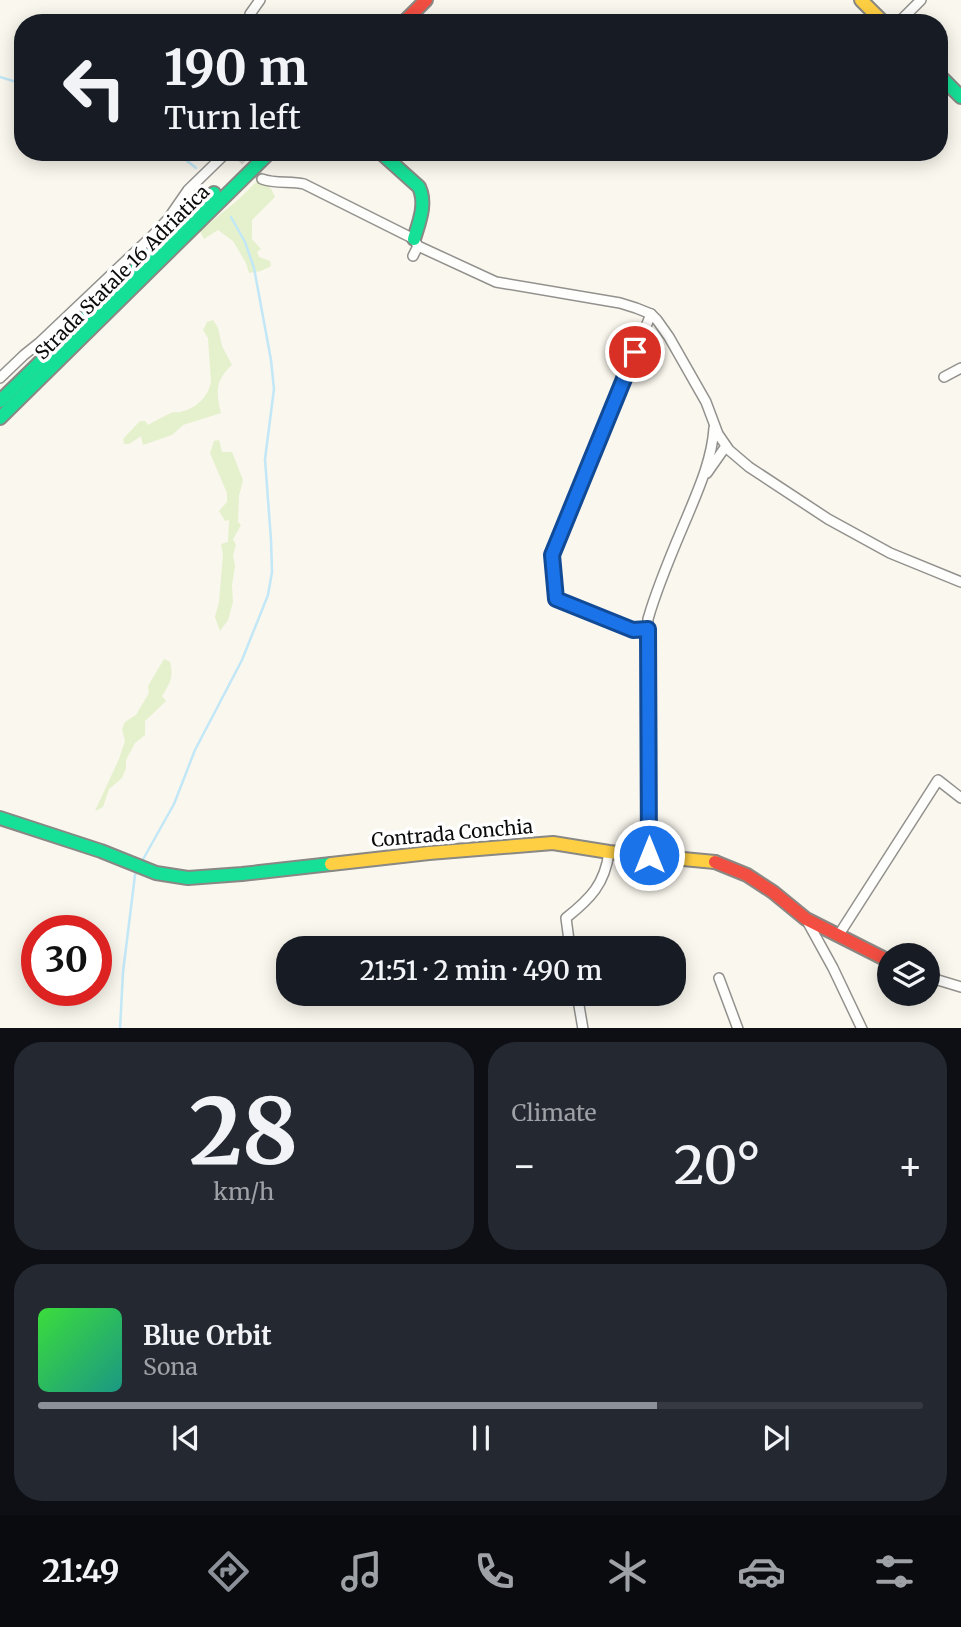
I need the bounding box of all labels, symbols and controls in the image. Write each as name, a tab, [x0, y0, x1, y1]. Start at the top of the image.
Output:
text: 190 m	[164, 37, 308, 98]
icon: left	[49, 42, 140, 133]
text: Turn left	[164, 98, 301, 138]
street label: Strada Statale 16 Adriatica	[30, 180, 214, 364]
pin	[605, 322, 665, 382]
icon: arrive	[616, 333, 654, 371]
street label: Contrada Conchia	[370, 814, 534, 852]
position arrow	[612, 818, 686, 892]
speed limit sign: 30	[21, 915, 112, 1006]
map controls	[877, 943, 940, 1006]
button: layers	[877, 943, 940, 1006]
text: 21:51 · 2 min · 490 m	[360, 954, 602, 987]
text: 28	[189, 1074, 298, 1189]
text: Climate	[512, 1098, 597, 1127]
text: 20°	[674, 1133, 761, 1198]
text: −	[512, 1142, 537, 1189]
text: +	[898, 1142, 923, 1189]
text: km/h	[213, 1177, 274, 1206]
text: Blue Orbit	[143, 1319, 272, 1352]
text: Sona	[143, 1352, 198, 1381]
icon: previous	[167, 1419, 205, 1457]
icon: pause	[462, 1419, 500, 1457]
icon: next	[757, 1419, 795, 1457]
icon: directions	[204, 1547, 253, 1596]
icon: music	[337, 1547, 386, 1596]
icon: phone	[470, 1547, 519, 1596]
icon: climate	[603, 1547, 652, 1596]
icon: car	[737, 1547, 786, 1596]
icon: filters	[870, 1547, 919, 1596]
text: 21:49	[42, 1551, 120, 1591]

